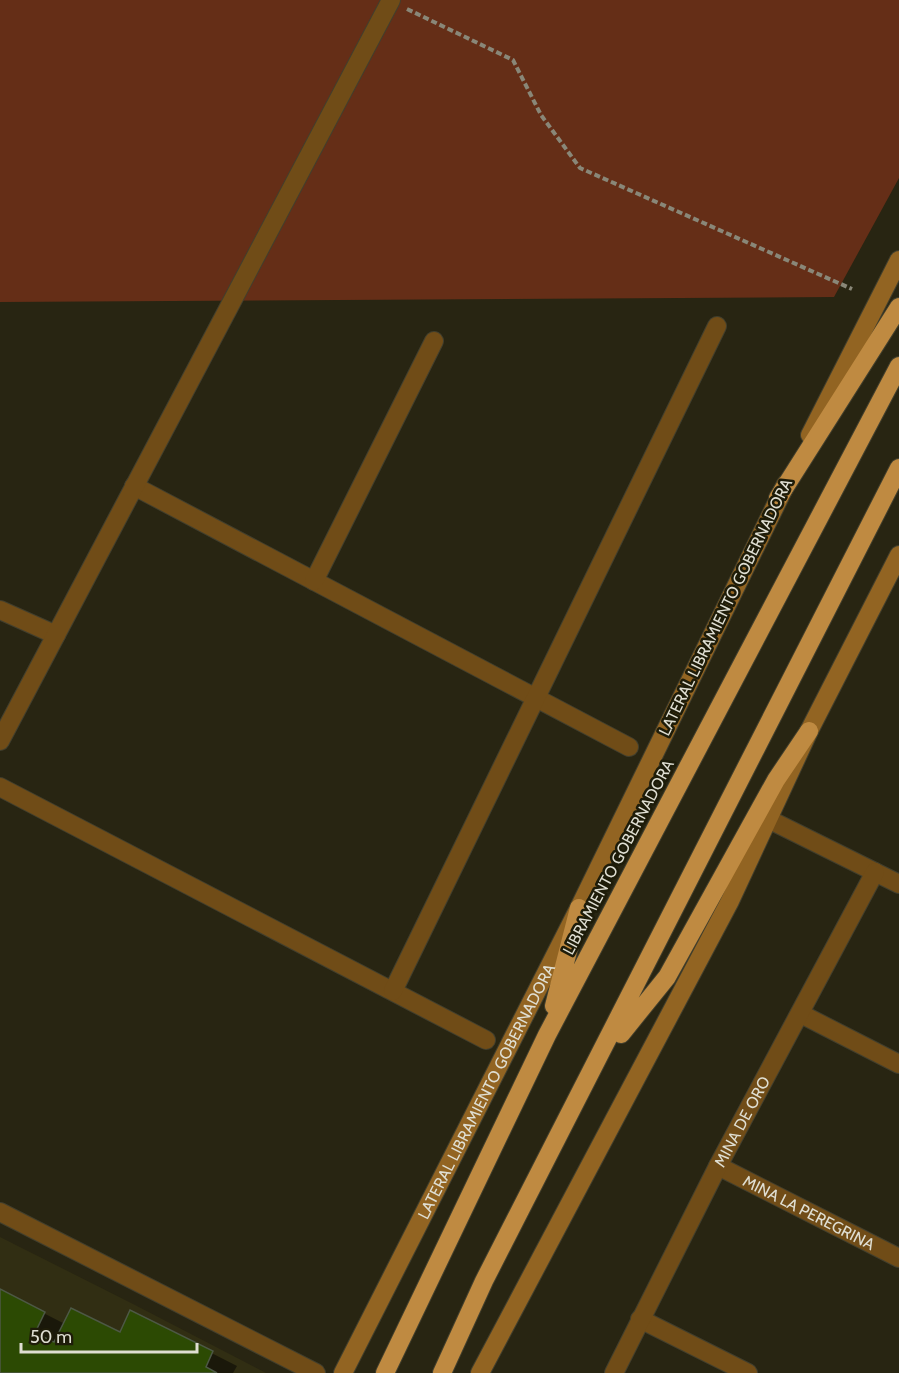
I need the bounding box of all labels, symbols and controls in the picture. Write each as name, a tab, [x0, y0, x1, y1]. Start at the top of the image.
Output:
street label: LATERAL LIBRAMIENTO GOBERNADORA	[655, 475, 796, 739]
street label: LIBRAMIENTO GOBERNADORA	[559, 756, 678, 958]
street label: LATERAL LIBRAMIENTO GOBERNADORA	[414, 960, 559, 1222]
street label: MINA DE ORO	[710, 1073, 774, 1170]
street label: MINA LA PEREGRINA	[740, 1171, 878, 1254]
scale bar	[21, 1316, 196, 1354]
text: 50 m	[30, 1326, 72, 1348]

